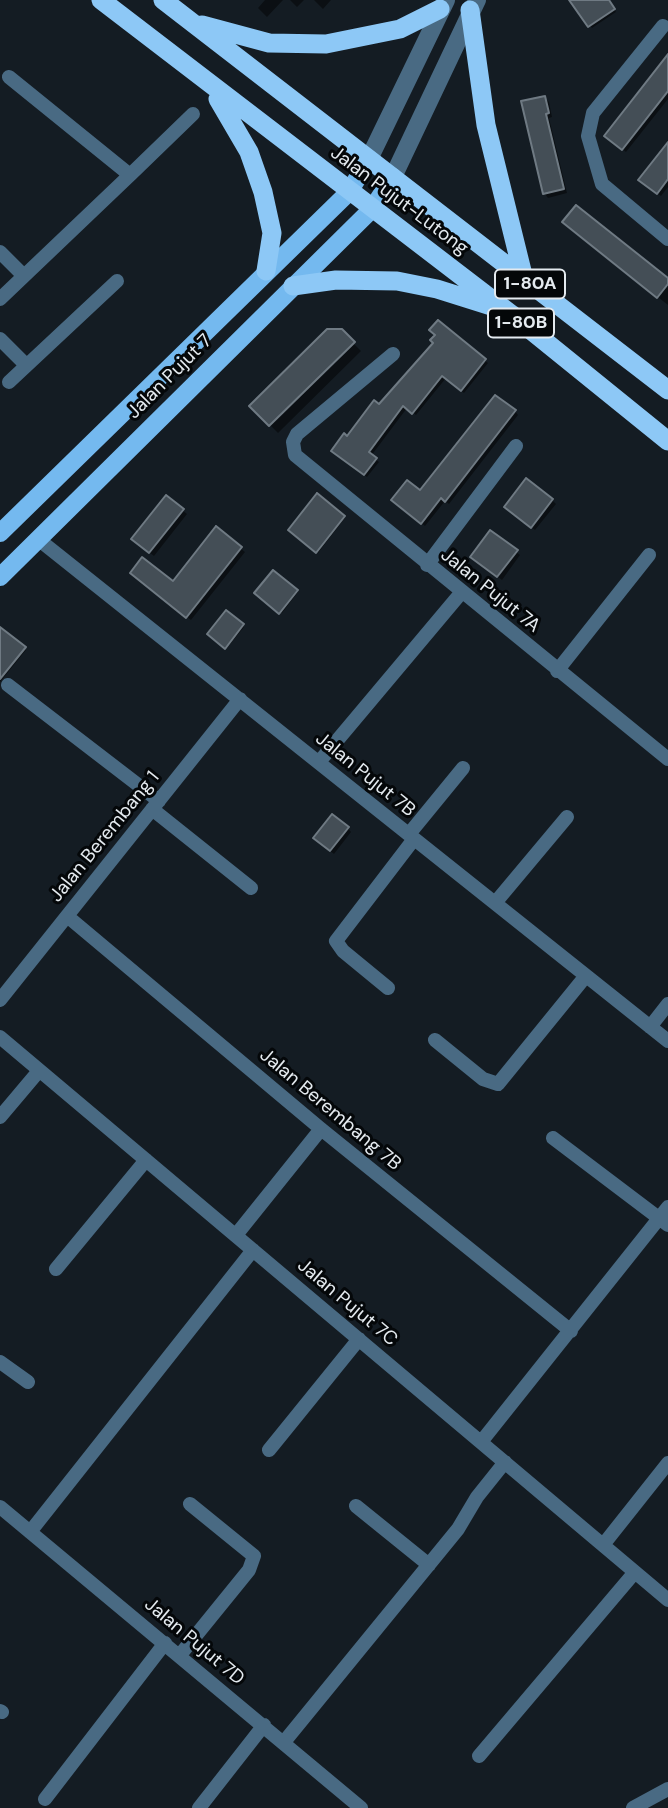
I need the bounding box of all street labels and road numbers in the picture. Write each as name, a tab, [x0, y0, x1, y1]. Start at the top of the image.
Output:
street label: Jalan Pujut-Lutong	[326, 142, 472, 260]
road number: 1-80A	[495, 270, 565, 298]
road number: 1-80B	[488, 309, 554, 338]
street label: Jalan Pujut 7	[123, 330, 217, 424]
street label: Jalan Pujut 7A	[436, 544, 544, 638]
street label: Jalan Pujut 7B	[310, 728, 420, 822]
street label: Jalan Berembang 1	[45, 767, 165, 907]
street label: Jalan Berembang 7B	[255, 1044, 405, 1176]
street label: Jalan Pujut 7C	[292, 1255, 402, 1351]
street label: Jalan Pujut 7D	[139, 1594, 249, 1690]

